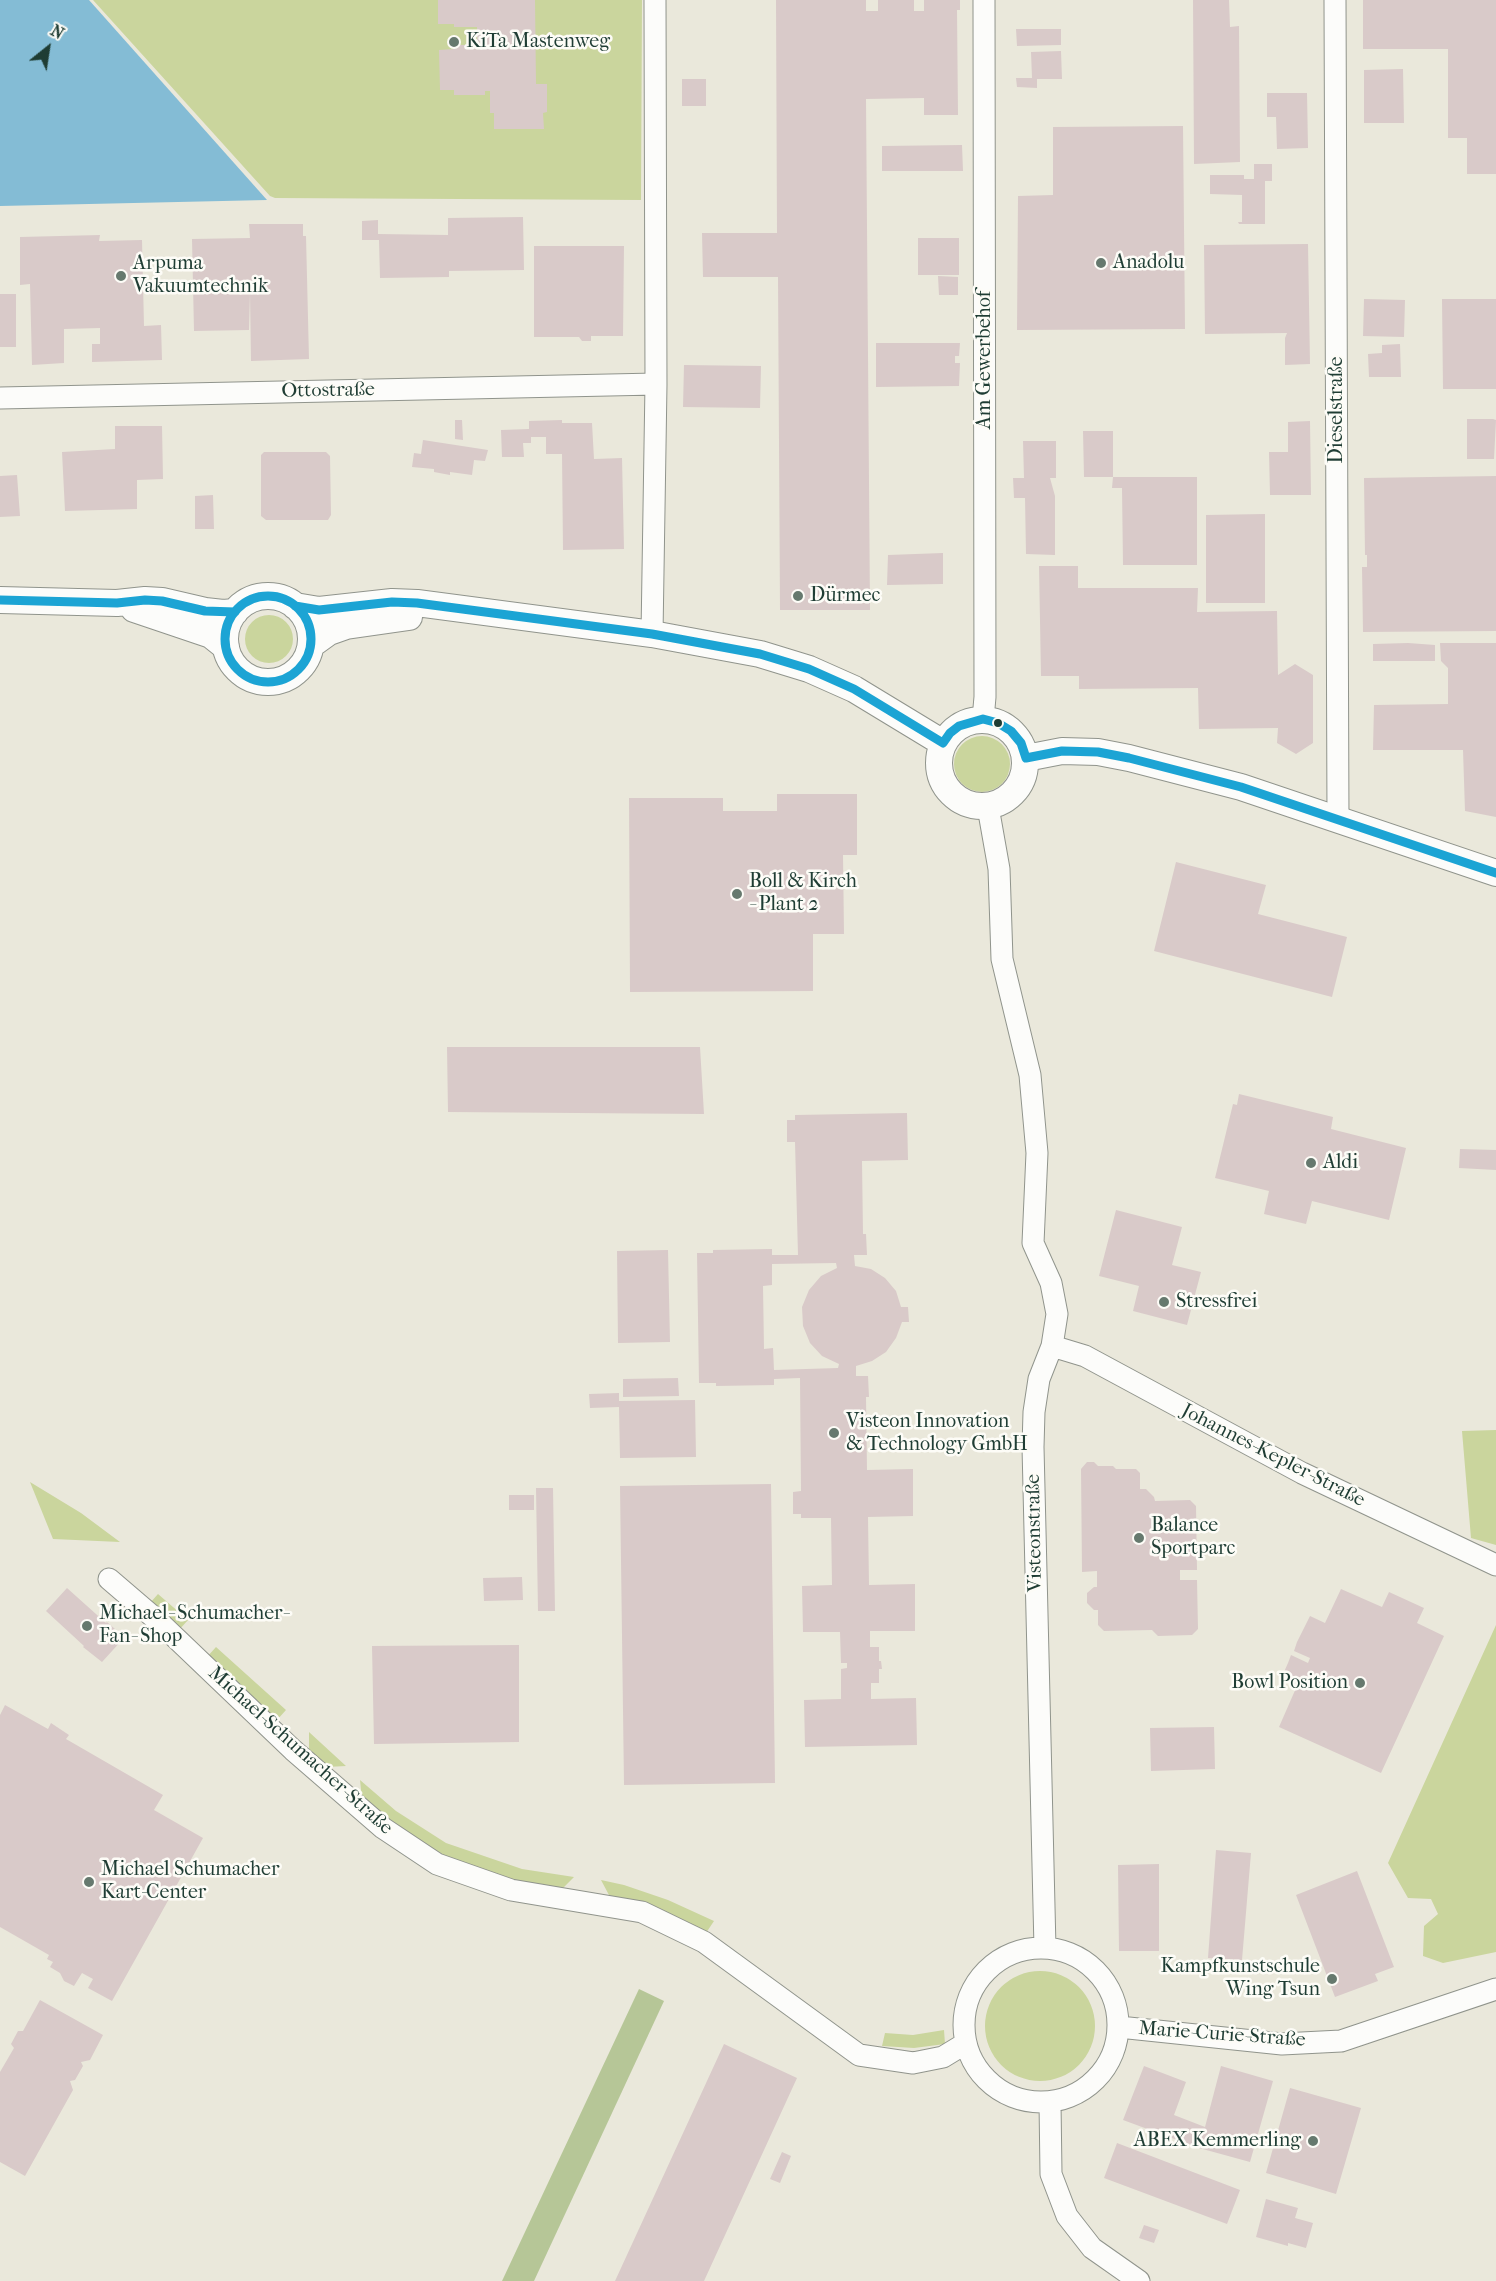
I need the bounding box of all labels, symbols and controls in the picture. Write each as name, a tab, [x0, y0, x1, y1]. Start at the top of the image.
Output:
north arrow	[18, 18, 78, 78]
text: N	[47, 21, 67, 43]
place label: KiTa Mastenweg	[466, 30, 610, 54]
marker: KiTa Mastenweg	[447, 35, 461, 49]
place label: Anadolu	[1113, 251, 1184, 275]
place label: Arpuma Vakuumtechnik	[133, 252, 268, 299]
marker: Anadolu	[1094, 256, 1108, 270]
marker: Arpuma Vakuumtechnik	[114, 269, 128, 283]
street label: Am Gewerbehof	[973, 291, 997, 429]
street label: Dieselstraße	[1325, 357, 1349, 463]
street label: Ottostraße	[281, 378, 375, 404]
place label: Dürmec	[810, 584, 880, 608]
marker: Dürmec	[791, 589, 805, 603]
unlabelled marker	[992, 717, 1004, 729]
place label: Boll & Kirch - Plant 2	[749, 870, 857, 917]
marker: Boll & Kirch - Plant 2	[730, 887, 744, 901]
place label: Aldi	[1323, 1151, 1358, 1175]
marker: Aldi	[1304, 1156, 1318, 1170]
place label: Stressfrei	[1176, 1290, 1257, 1314]
marker: Stressfrei	[1157, 1295, 1171, 1309]
street label: Johannes-Kepler-Straße	[1177, 1399, 1369, 1513]
place label: Visteon Innovation & Technology GmbH	[846, 1410, 1028, 1457]
marker: Visteon Innovation & Technology GmbH	[827, 1426, 841, 1440]
street label: Visteonstraße	[1022, 1474, 1048, 1592]
place label: Balance Sportparc	[1151, 1514, 1235, 1561]
marker: Balance Sportparc	[1132, 1531, 1146, 1545]
place label: Michael- Schumacher- Fan- Shop	[99, 1602, 288, 1649]
marker: Michael- Schumacher- Fan- Shop	[80, 1619, 94, 1633]
street label: Michael-Schumacher-Straße	[203, 1662, 397, 1840]
place label: Bowl Position	[1231, 1671, 1348, 1695]
marker: Bowl Position	[1353, 1676, 1367, 1690]
place label: Michael Schumacher Kart-Center	[101, 1858, 279, 1905]
marker: Michael Schumacher Kart-Center	[82, 1875, 96, 1889]
place label: Kampfkunstschule Wing Tsun	[1161, 1955, 1320, 2002]
marker: Kampfkunstschule Wing Tsun	[1325, 1972, 1339, 1986]
street label: Marie-Curie-Straße	[1138, 2017, 1306, 2053]
place label: ABEX Kemmerling	[1134, 2129, 1301, 2153]
marker: ABEX Kemmerling	[1306, 2134, 1320, 2148]

